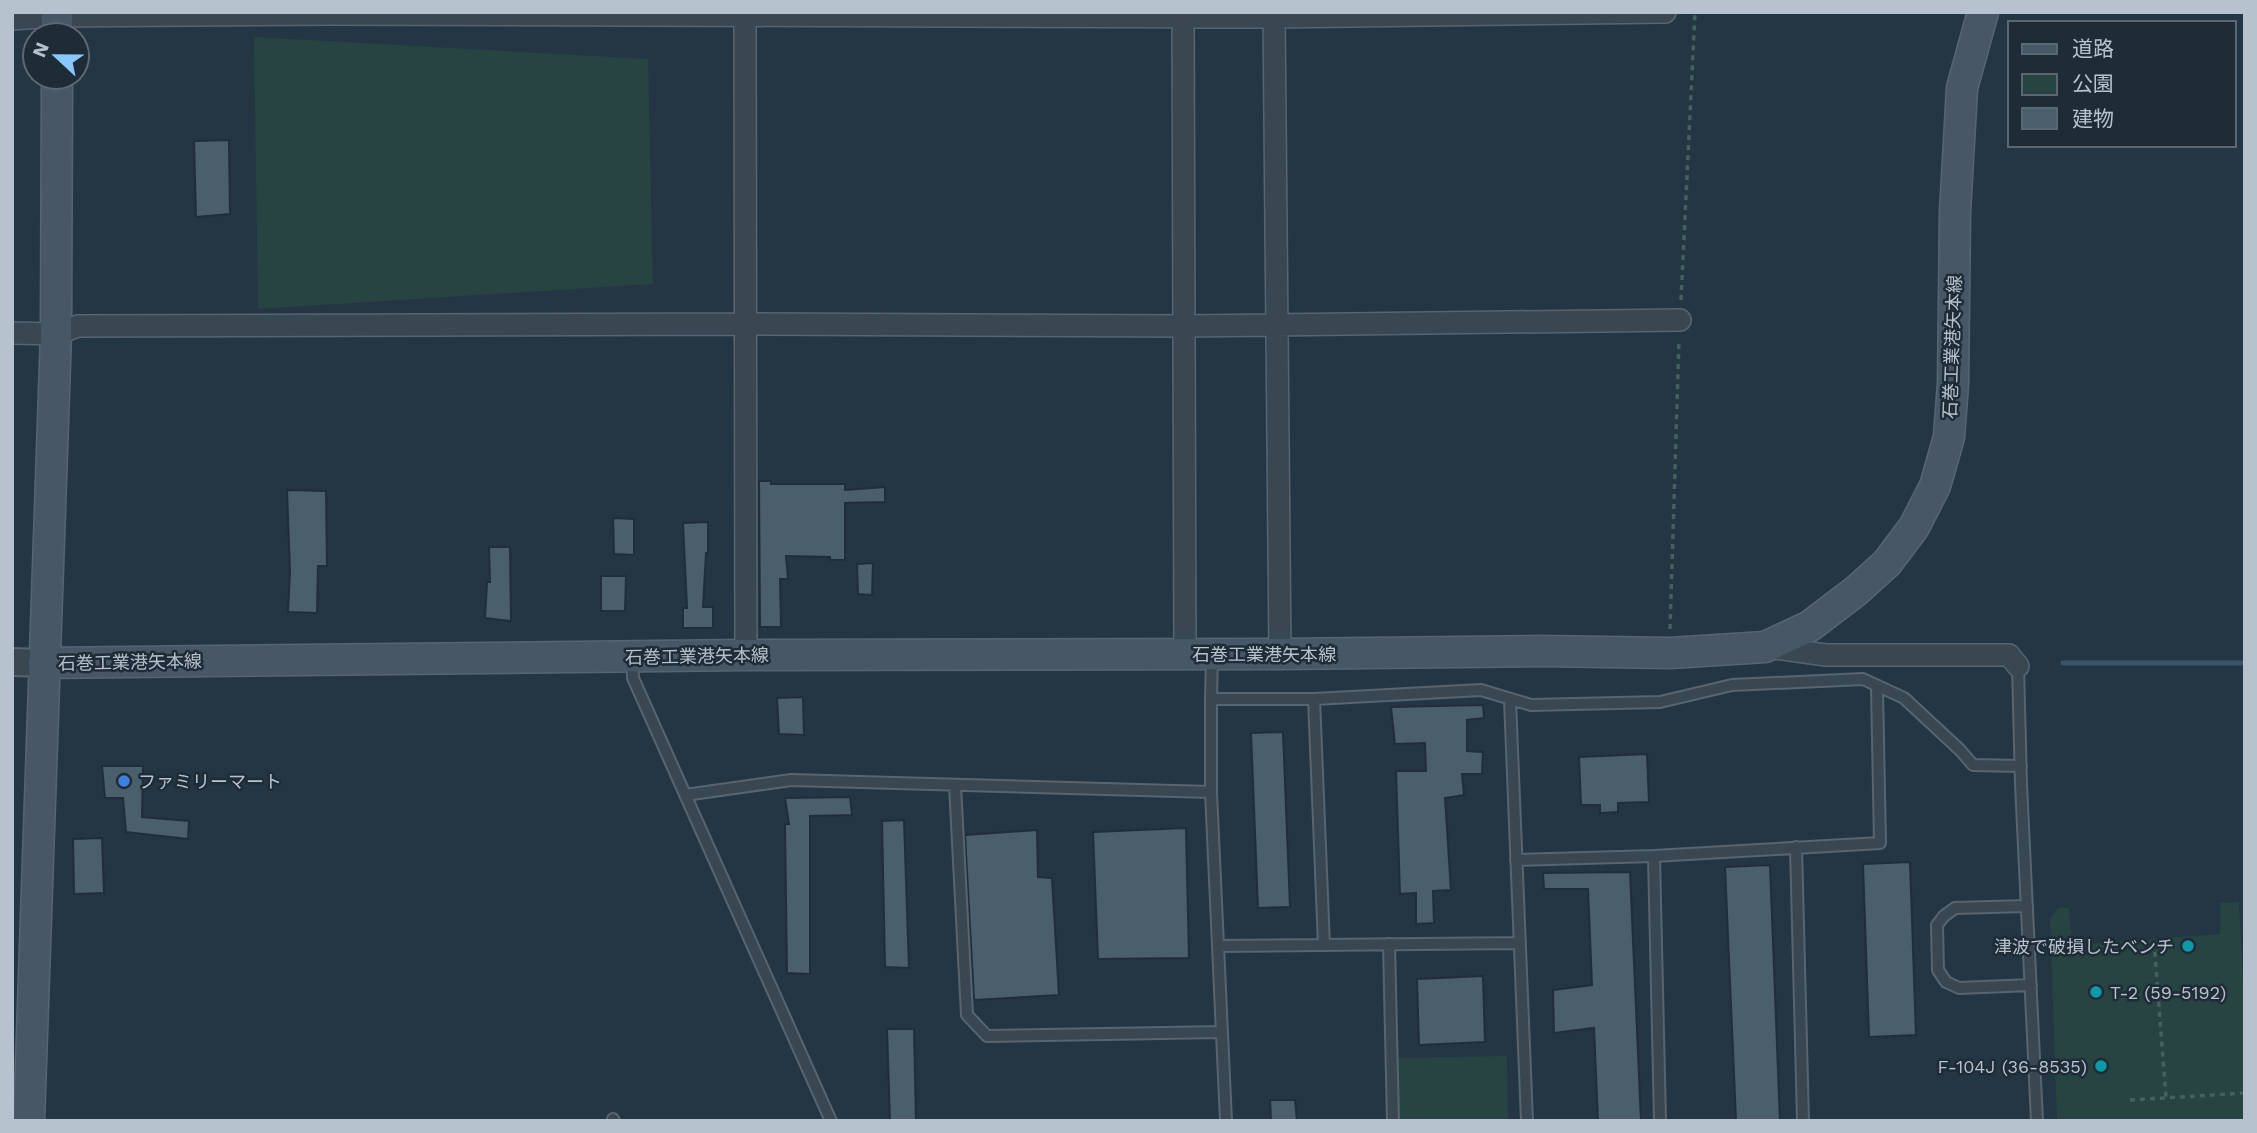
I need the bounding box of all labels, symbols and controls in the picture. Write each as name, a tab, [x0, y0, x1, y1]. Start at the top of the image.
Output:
north arrow	[21, 21, 91, 91]
legend	[2008, 21, 2236, 147]
text: 道路	[2072, 36, 2114, 61]
text: N	[27, 39, 54, 61]
text: 公園	[2072, 71, 2114, 96]
text: 建物	[2072, 106, 2114, 131]
street label: 石巻工業港矢本線	[1939, 275, 1965, 419]
street label: 石巻工業港矢本線	[625, 644, 769, 668]
street label: 石巻工業港矢本線	[1192, 644, 1336, 665]
street label: 石巻工業港矢本線	[58, 650, 202, 674]
place label: ファミリーマート	[138, 771, 282, 792]
marker: ファミリーマート	[116, 773, 132, 789]
place label: 津波で破損したベンチ	[1994, 936, 2174, 957]
marker: 津波で破損したベンチ	[2180, 938, 2196, 954]
place label: T-2 (59-5192)	[2110, 982, 2226, 1003]
marker: T-2 (59-5192)	[2088, 984, 2104, 1000]
place label: F-104J (36-8535)	[1937, 1056, 2087, 1077]
marker: F-104J (36-8535)	[2093, 1058, 2109, 1074]

